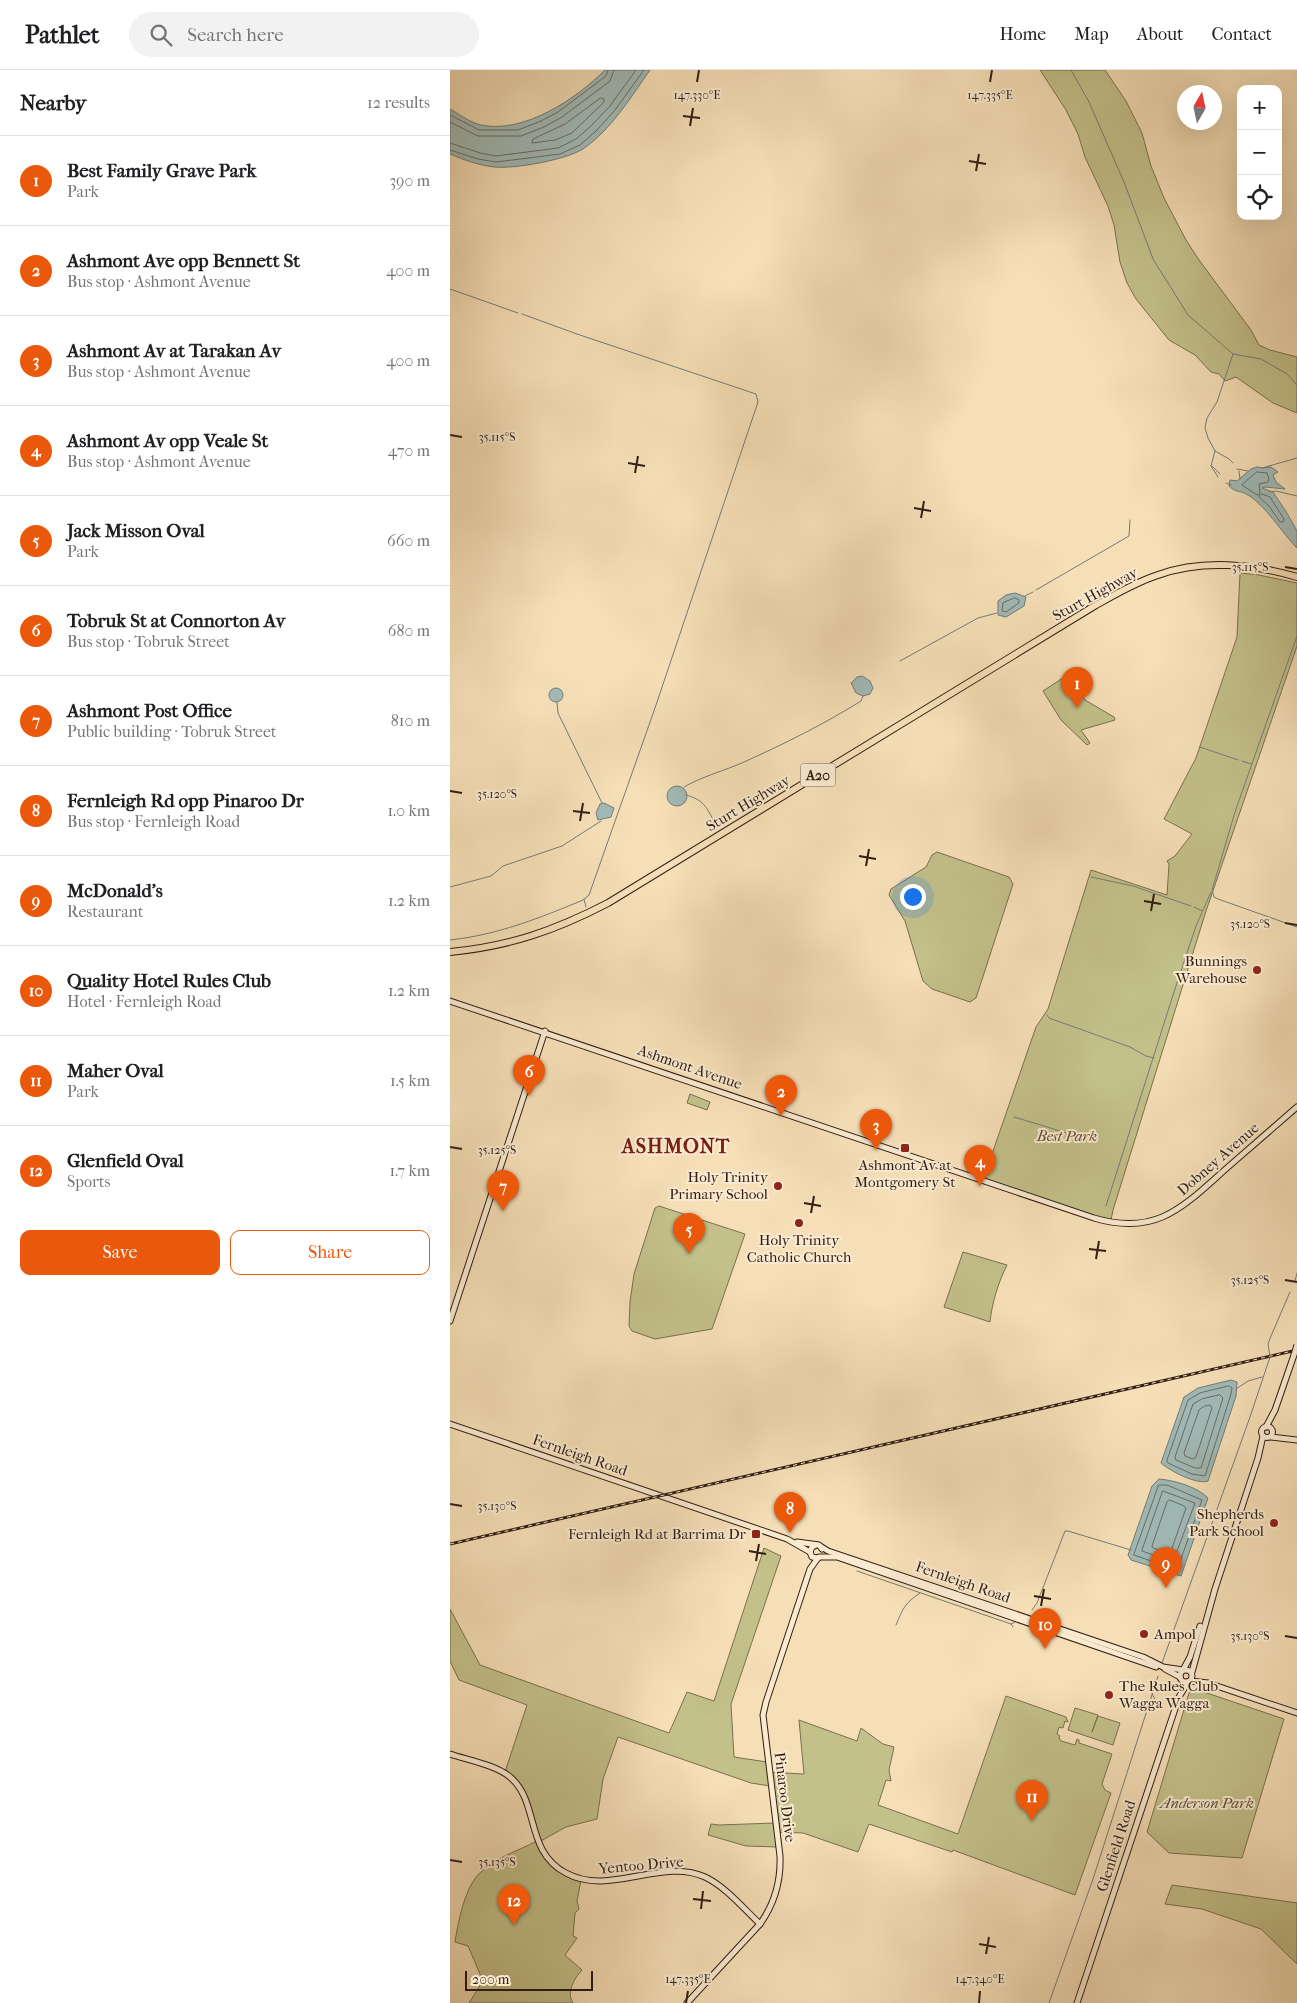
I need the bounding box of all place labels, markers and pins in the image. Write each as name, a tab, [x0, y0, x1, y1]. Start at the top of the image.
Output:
pin: 1	[1061, 667, 1093, 708]
place label: Bunnings Warehouse	[1174, 952, 1248, 987]
marker: Bunnings Warehouse	[1251, 964, 1263, 976]
pin: 6	[513, 1055, 545, 1096]
pin: 2	[765, 1075, 797, 1116]
pin: 3	[860, 1109, 892, 1150]
marker: Ashmont Av at Montgomery St	[899, 1142, 911, 1154]
pin: 4	[964, 1145, 996, 1186]
place label: Ashmont Av at Montgomery St	[854, 1156, 956, 1191]
place label: Holy Trinity Primary School	[669, 1168, 769, 1203]
pin: 7	[487, 1170, 519, 1211]
marker: Holy Trinity Primary School	[772, 1180, 784, 1192]
pin: 5	[673, 1213, 705, 1254]
marker: Holy Trinity Catholic Church	[793, 1217, 805, 1229]
place label: Holy Trinity Catholic Church	[747, 1231, 852, 1266]
pin: 8	[774, 1492, 806, 1533]
place label: Shepherds Park School	[1189, 1505, 1264, 1540]
marker: Shepherds Park School	[1268, 1517, 1280, 1529]
place label: Fernleigh Rd at Barrima Dr	[568, 1525, 747, 1543]
marker: Fernleigh Rd at Barrima Dr	[750, 1528, 762, 1540]
pin: 9	[1150, 1547, 1182, 1588]
pin: 10	[1029, 1608, 1061, 1649]
place label: Ampol	[1153, 1625, 1196, 1643]
marker: Ampol	[1138, 1628, 1150, 1640]
place label: The Rules Club Wagga Wagga	[1118, 1677, 1218, 1712]
marker: The Rules Club Wagga Wagga	[1103, 1689, 1115, 1701]
pin: 11	[1016, 1780, 1048, 1821]
pin: 12	[498, 1884, 530, 1925]

